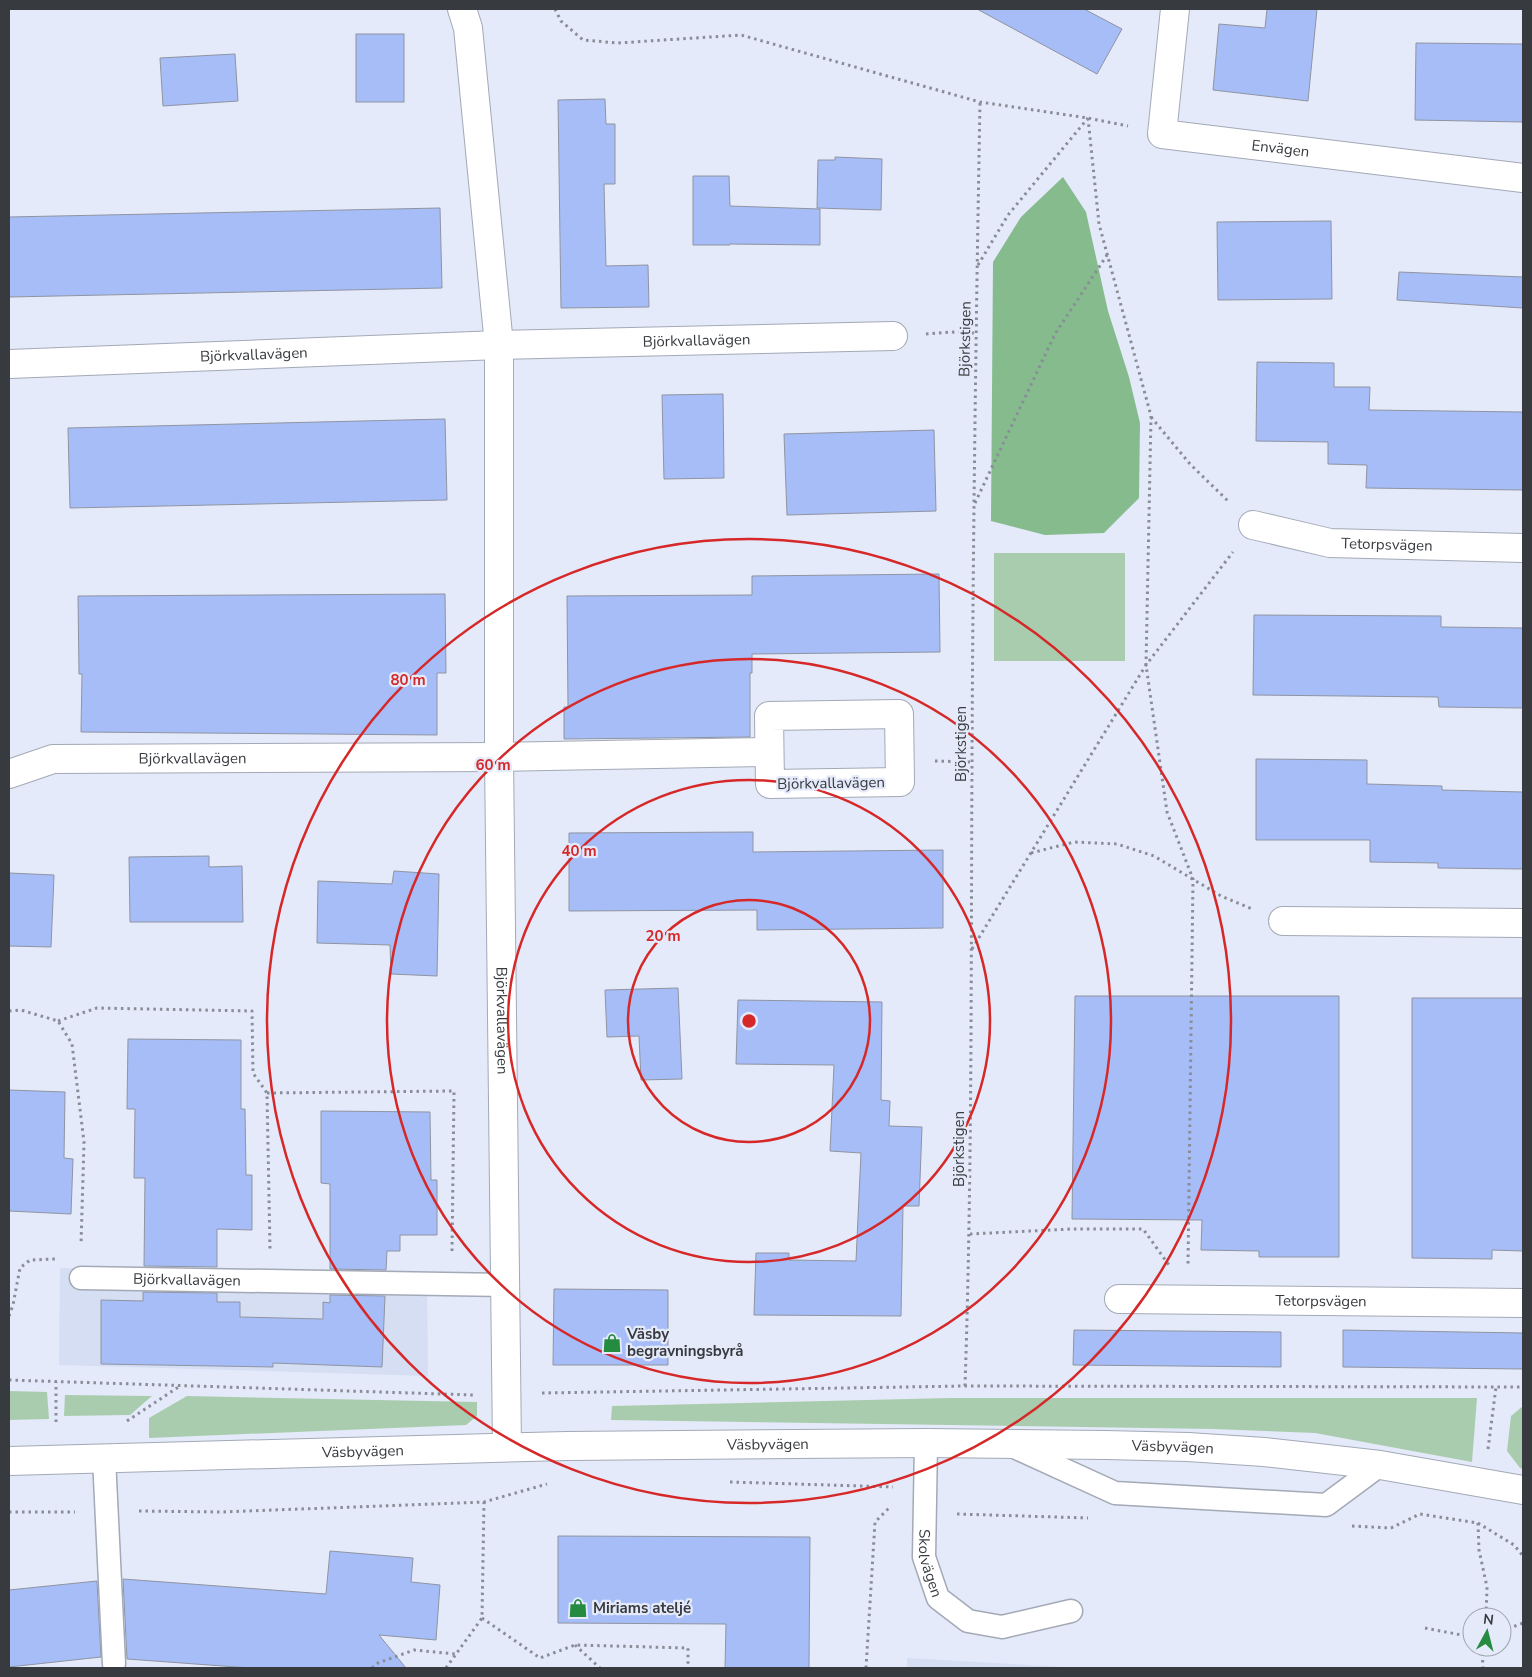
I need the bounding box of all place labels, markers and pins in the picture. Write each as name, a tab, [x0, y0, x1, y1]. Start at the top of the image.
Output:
centre of rings	[740, 1012, 758, 1030]
place label: Väsby begravningsbyrå	[626, 1324, 744, 1361]
shop icon: Väsby begravningsbyrå	[601, 1332, 623, 1354]
shop icon: Miriams ateljé	[567, 1597, 589, 1619]
place label: Miriams ateljé	[593, 1598, 691, 1618]

